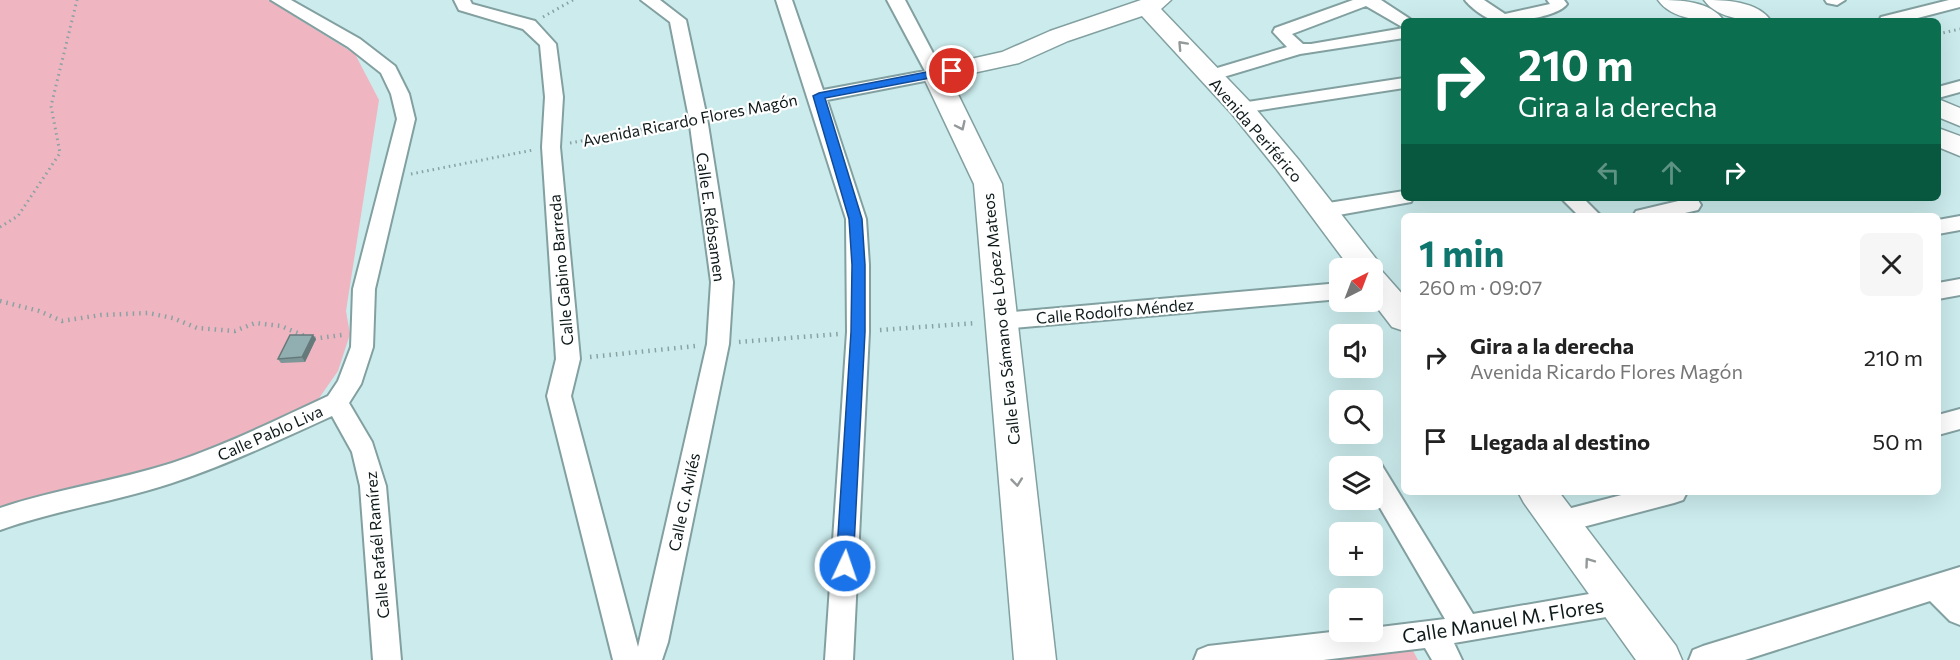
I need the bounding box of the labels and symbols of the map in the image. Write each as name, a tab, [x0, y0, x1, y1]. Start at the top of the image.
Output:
one-way arrow	[1178, 42, 1189, 52]
pin	[926, 45, 977, 96]
street label: Avenida Periférico	[1206, 74, 1307, 186]
street label: Avenida Ricardo Flores Magón	[581, 89, 799, 150]
one-way arrow	[954, 120, 966, 131]
street label: Calle E. Rébsamen	[693, 151, 730, 283]
street label: Calle Eva Sámano de López Mateos	[978, 192, 1023, 446]
street label: Calle Gabino Barreda	[544, 194, 577, 346]
north arrow	[1329, 258, 1383, 312]
street label: Calle Rodolfo Méndez	[1035, 294, 1195, 327]
street label: Calle Pablo Liva	[214, 401, 325, 464]
street label: Calle G. Avilés	[664, 451, 703, 553]
street label: Calle Rafaél Ramírez	[361, 471, 392, 619]
one-way arrow	[1010, 478, 1023, 487]
position arrow	[813, 534, 877, 598]
one-way arrow	[1585, 557, 1596, 568]
street label: Calle Manuel M. Flores	[1400, 592, 1605, 648]

